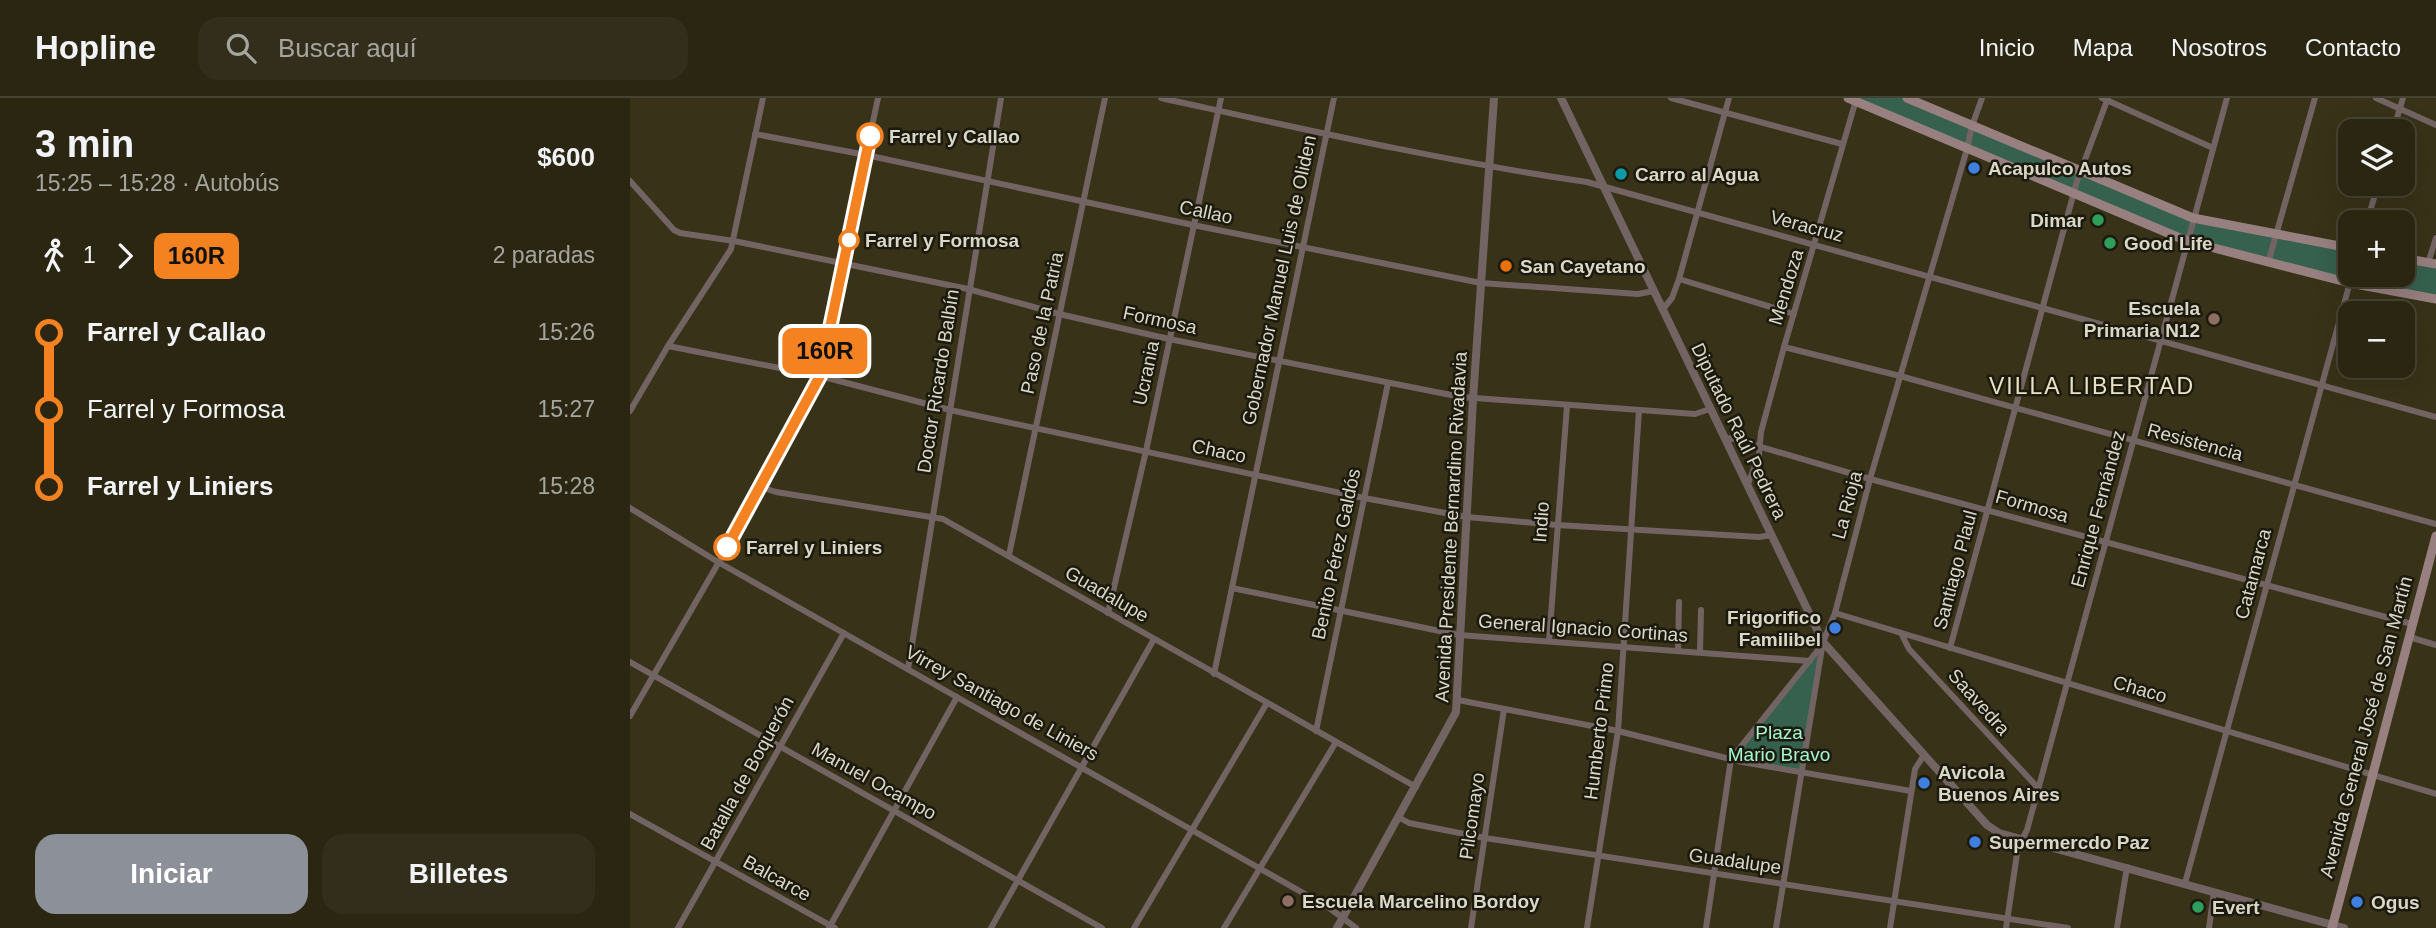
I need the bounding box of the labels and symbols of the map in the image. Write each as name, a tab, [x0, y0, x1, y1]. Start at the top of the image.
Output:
marker: Farrel y Callao	[857, 123, 883, 149]
place label: Farrel y Callao	[889, 126, 1020, 147]
street label: Gobernador Manuel Luis de Oliden	[1238, 133, 1320, 427]
place label: Acapulco Autos	[1988, 158, 2132, 179]
marker: Acapulco Autos	[1966, 160, 1982, 176]
place label: Carro al Agua	[1635, 164, 1759, 185]
marker: Carro al Agua	[1613, 166, 1629, 182]
street label: Callao	[1177, 196, 1235, 228]
street label: Veracruz	[1768, 206, 1846, 246]
place label: Dimar	[2030, 210, 2085, 231]
marker: Dimar	[2090, 212, 2106, 228]
marker: Farrel y Formosa	[839, 230, 859, 250]
place label: Farrel y Formosa	[865, 230, 1020, 251]
place label: Good Life	[2124, 233, 2213, 254]
marker: Good Life	[2102, 235, 2118, 251]
street label: Mendoza	[1765, 246, 1808, 327]
street label: Paso de la Patria	[1017, 250, 1067, 396]
place label: San Cayetano	[1520, 256, 1646, 277]
marker: San Cayetano	[1498, 258, 1514, 274]
street label: Doctor Ricardo Balbín	[913, 288, 963, 474]
place label: Escuela Primaria N12	[2084, 298, 2200, 341]
street label: Formosa	[1121, 302, 1199, 338]
marker: Escuela Primaria N12	[2206, 311, 2222, 327]
line badge: 160R	[776, 328, 874, 374]
street label: Ucrania	[1129, 338, 1163, 407]
street label: Diputado Raúl Pedrera	[1687, 340, 1791, 523]
street label: Avenida Presidente Bernardino Rivadavia	[1431, 351, 1471, 703]
district label: VILLA LIBERTAD	[1989, 373, 2195, 399]
street label: Resistencia	[2145, 419, 2246, 465]
street label: Enrique Fernández	[2067, 428, 2129, 590]
street label: Chaco	[1190, 435, 1248, 467]
street label: Benito Pérez Galdós	[1308, 467, 1364, 641]
street label: La Rioja	[1828, 468, 1866, 541]
street label: Formosa	[1993, 486, 2071, 527]
street label: Indio	[1529, 501, 1553, 543]
street label: Santiago Plaul	[1929, 508, 1981, 632]
street label: Catamarca	[2231, 526, 2275, 622]
marker: Farrel y Liniers	[714, 534, 740, 560]
place label: Farrel y Liniers	[746, 537, 882, 558]
street label: Guadalupe	[1061, 562, 1153, 626]
street label: Avenida General José de San Martín	[2316, 574, 2416, 880]
place label: Frigorifico Familibel	[1727, 607, 1821, 650]
street label: General Ignacio Cortinas	[1477, 610, 1689, 646]
marker: Frigorifico Familibel	[1827, 620, 1843, 636]
street label: Virrey Santiago de Liniers	[902, 641, 1102, 765]
street label: Humberto Primo	[1580, 661, 1618, 801]
street label: Saavedra	[1944, 665, 2014, 740]
street label: Chaco	[2111, 671, 2169, 707]
street label: Batalla de Boquerón	[696, 693, 798, 853]
park label: Plaza Mario Bravo	[1728, 722, 1830, 765]
street label: Manuel Ocampo	[808, 738, 940, 824]
place label: Avicola Buenos Aires	[1938, 762, 2060, 805]
street label: Pilcomayo	[1456, 771, 1488, 861]
marker: Avicola Buenos Aires	[1916, 775, 1932, 791]
place label: Supermercdo Paz	[1989, 832, 2150, 853]
marker: Supermercdo Paz	[1967, 834, 1983, 850]
street label: Guadalupe	[1688, 844, 1782, 878]
street label: Balcarce	[740, 851, 814, 905]
place label: Escuela Marcelino Bordoy	[1302, 891, 1540, 912]
place label: Ogus	[2371, 892, 2420, 913]
marker: Escuela Marcelino Bordoy	[1280, 893, 1296, 909]
marker: Ogus	[2349, 894, 2365, 910]
place label: Evert	[2212, 897, 2260, 918]
marker: Evert	[2190, 899, 2206, 915]

